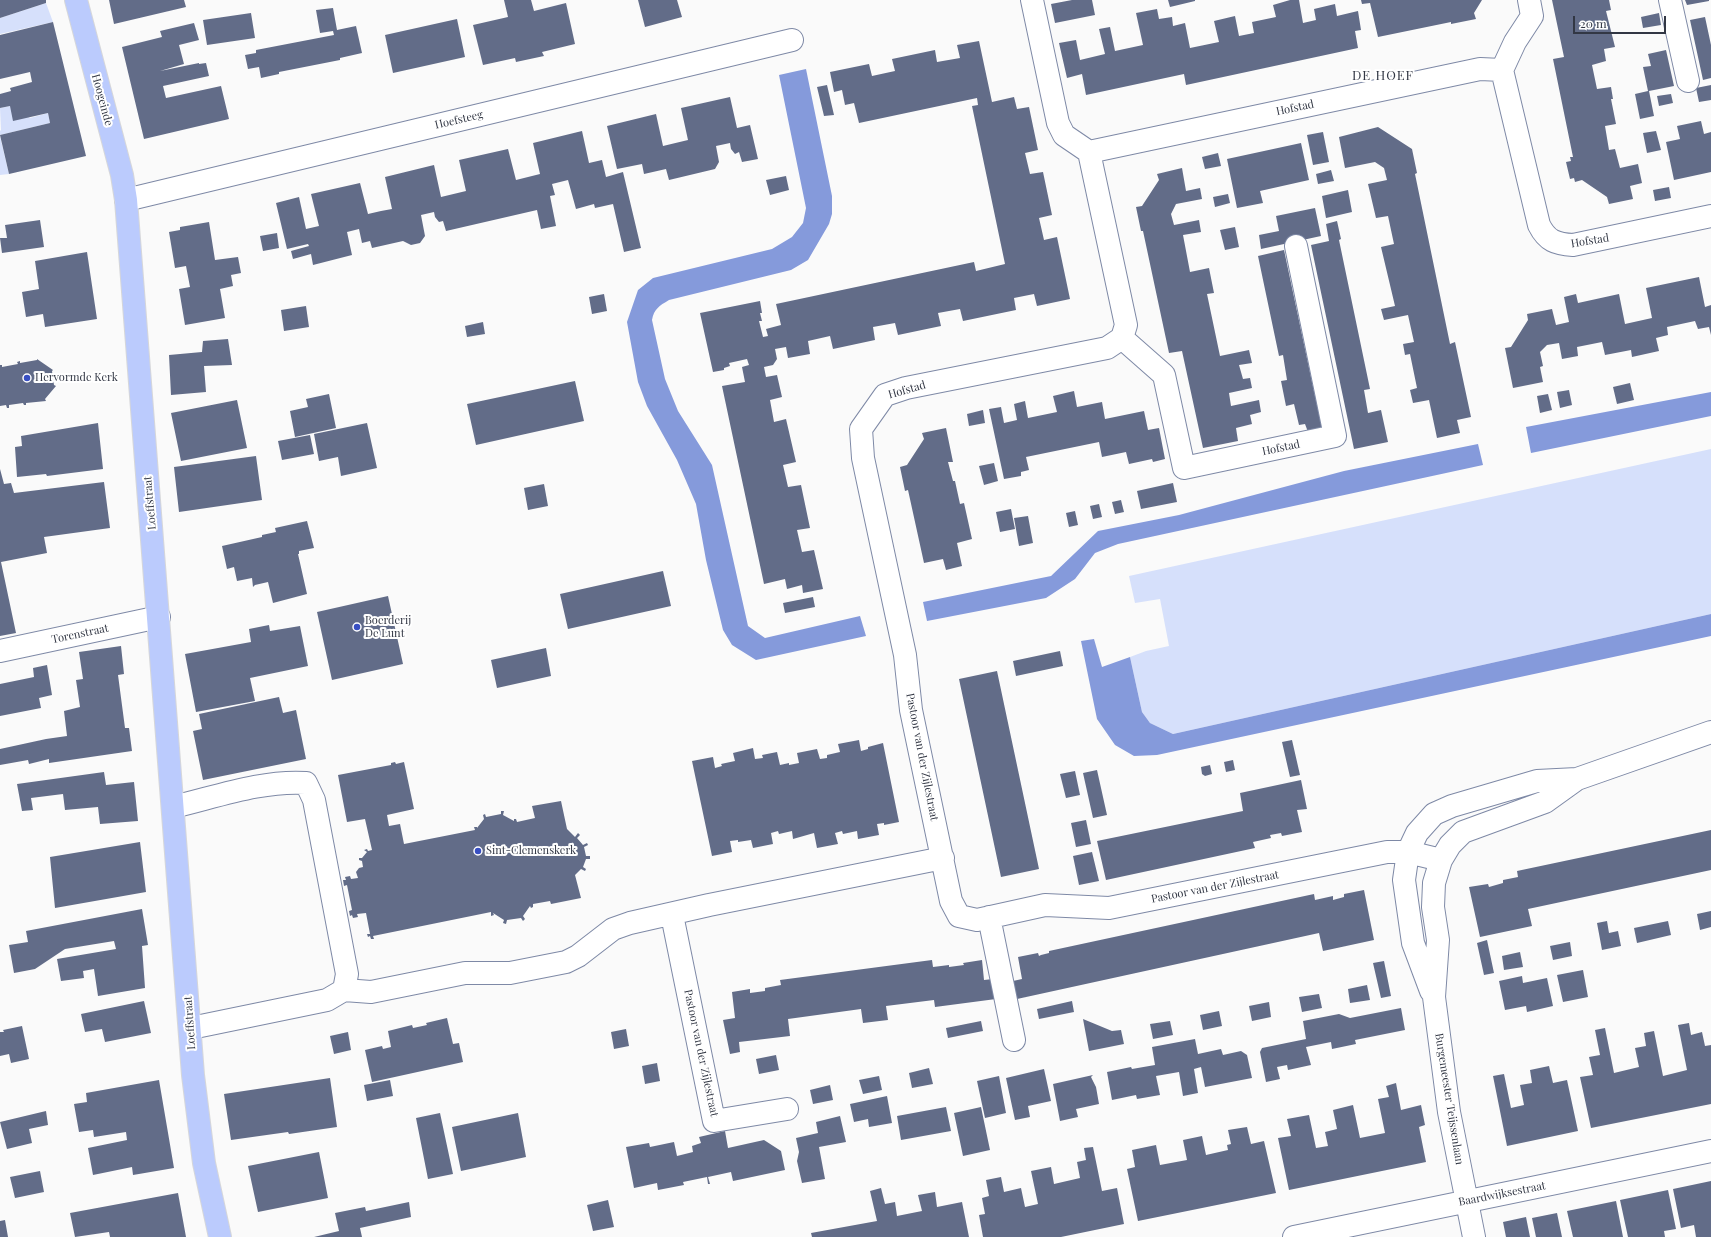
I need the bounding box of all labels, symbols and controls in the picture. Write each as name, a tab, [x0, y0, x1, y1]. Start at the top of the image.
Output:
scale bar	[1575, 8, 1668, 34]
text: 20 m	[1580, 15, 1607, 31]
district label: DE HOEF	[1352, 68, 1414, 84]
street label: Hoogeinde	[89, 73, 115, 127]
street label: Hofstad	[1275, 98, 1315, 118]
street label: Hoefsteeg	[434, 108, 484, 132]
street label: Hofstad	[1570, 231, 1610, 251]
place label: Hervormde Kerk	[35, 371, 118, 385]
marker: Hervormde Kerk	[22, 373, 32, 383]
street label: Hofstad	[887, 378, 927, 402]
street label: Hofstad	[1261, 438, 1301, 458]
street label: Loeffstraat	[141, 476, 159, 530]
place label: Boerderij De Lunt	[365, 614, 411, 640]
street label: Torenstraat	[50, 622, 110, 646]
marker: Boerderij De Lunt	[352, 622, 362, 632]
street label: Pastoor van der Zijlestraat	[903, 692, 941, 822]
place label: Sint-Clemenskerk	[486, 844, 576, 858]
marker: Sint-Clemenskerk	[473, 846, 483, 856]
street label: Pastoor van der Zijlestraat	[1150, 868, 1280, 906]
street label: Pastoor van der Zijlestraat	[681, 988, 721, 1118]
street label: Loeffstraat	[182, 996, 198, 1050]
street label: Burgemeester Teijssenlaan	[1432, 1032, 1466, 1166]
street label: Baardwijksestraat	[1457, 1179, 1547, 1209]

